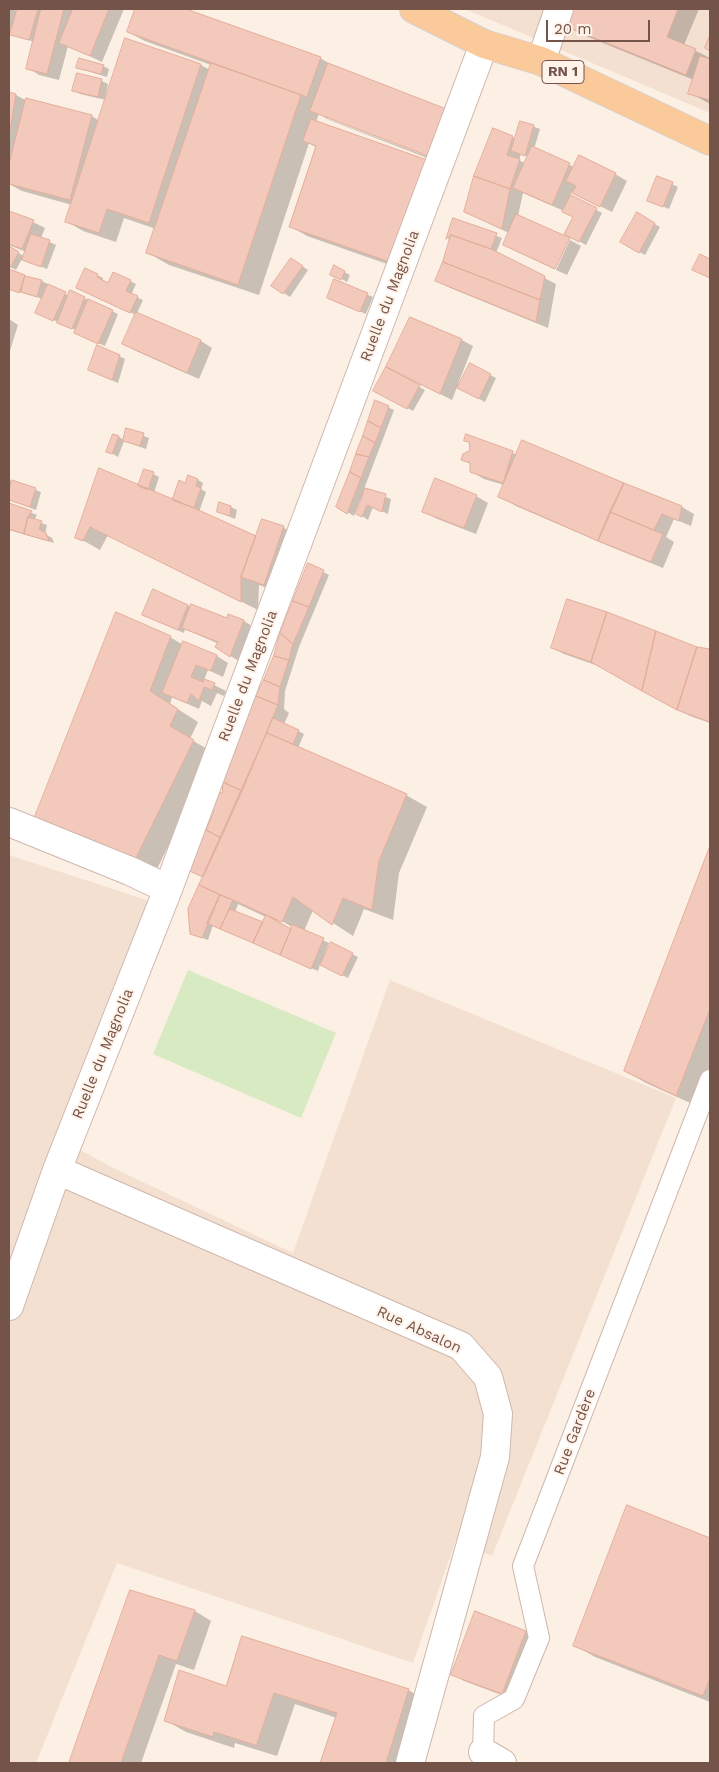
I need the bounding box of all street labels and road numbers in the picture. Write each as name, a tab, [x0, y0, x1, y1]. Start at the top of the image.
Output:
road number: RN 1	[542, 61, 584, 84]
street label: Ruelle du Magnolia	[357, 228, 423, 364]
street label: Ruelle du Magnolia	[215, 608, 281, 744]
street label: Ruelle du Magnolia	[69, 986, 137, 1122]
street label: Rue Absalon	[374, 1303, 464, 1357]
street label: Rue Gardère	[550, 1386, 600, 1478]

